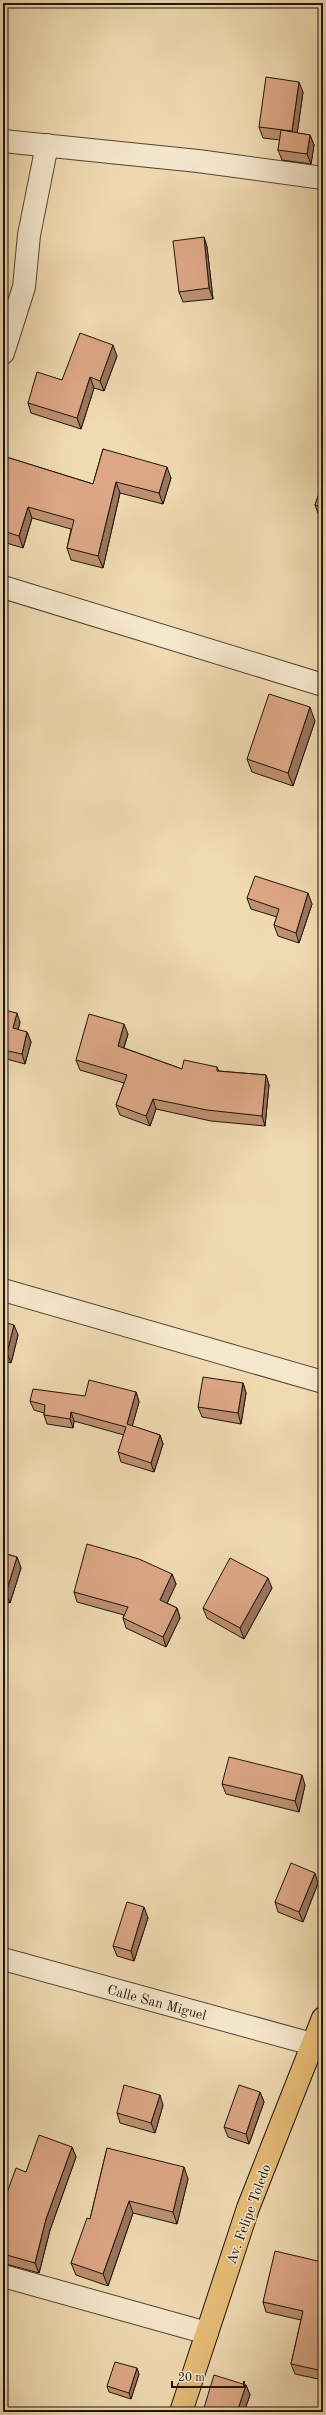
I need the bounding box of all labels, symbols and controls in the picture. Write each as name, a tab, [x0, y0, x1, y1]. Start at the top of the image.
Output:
street label: Calle San Miguel	[106, 1983, 208, 2023]
street label: Av. Felipe Toledo	[224, 2162, 274, 2266]
scale bar	[172, 2363, 244, 2389]
text: 20 m	[178, 2372, 205, 2384]

